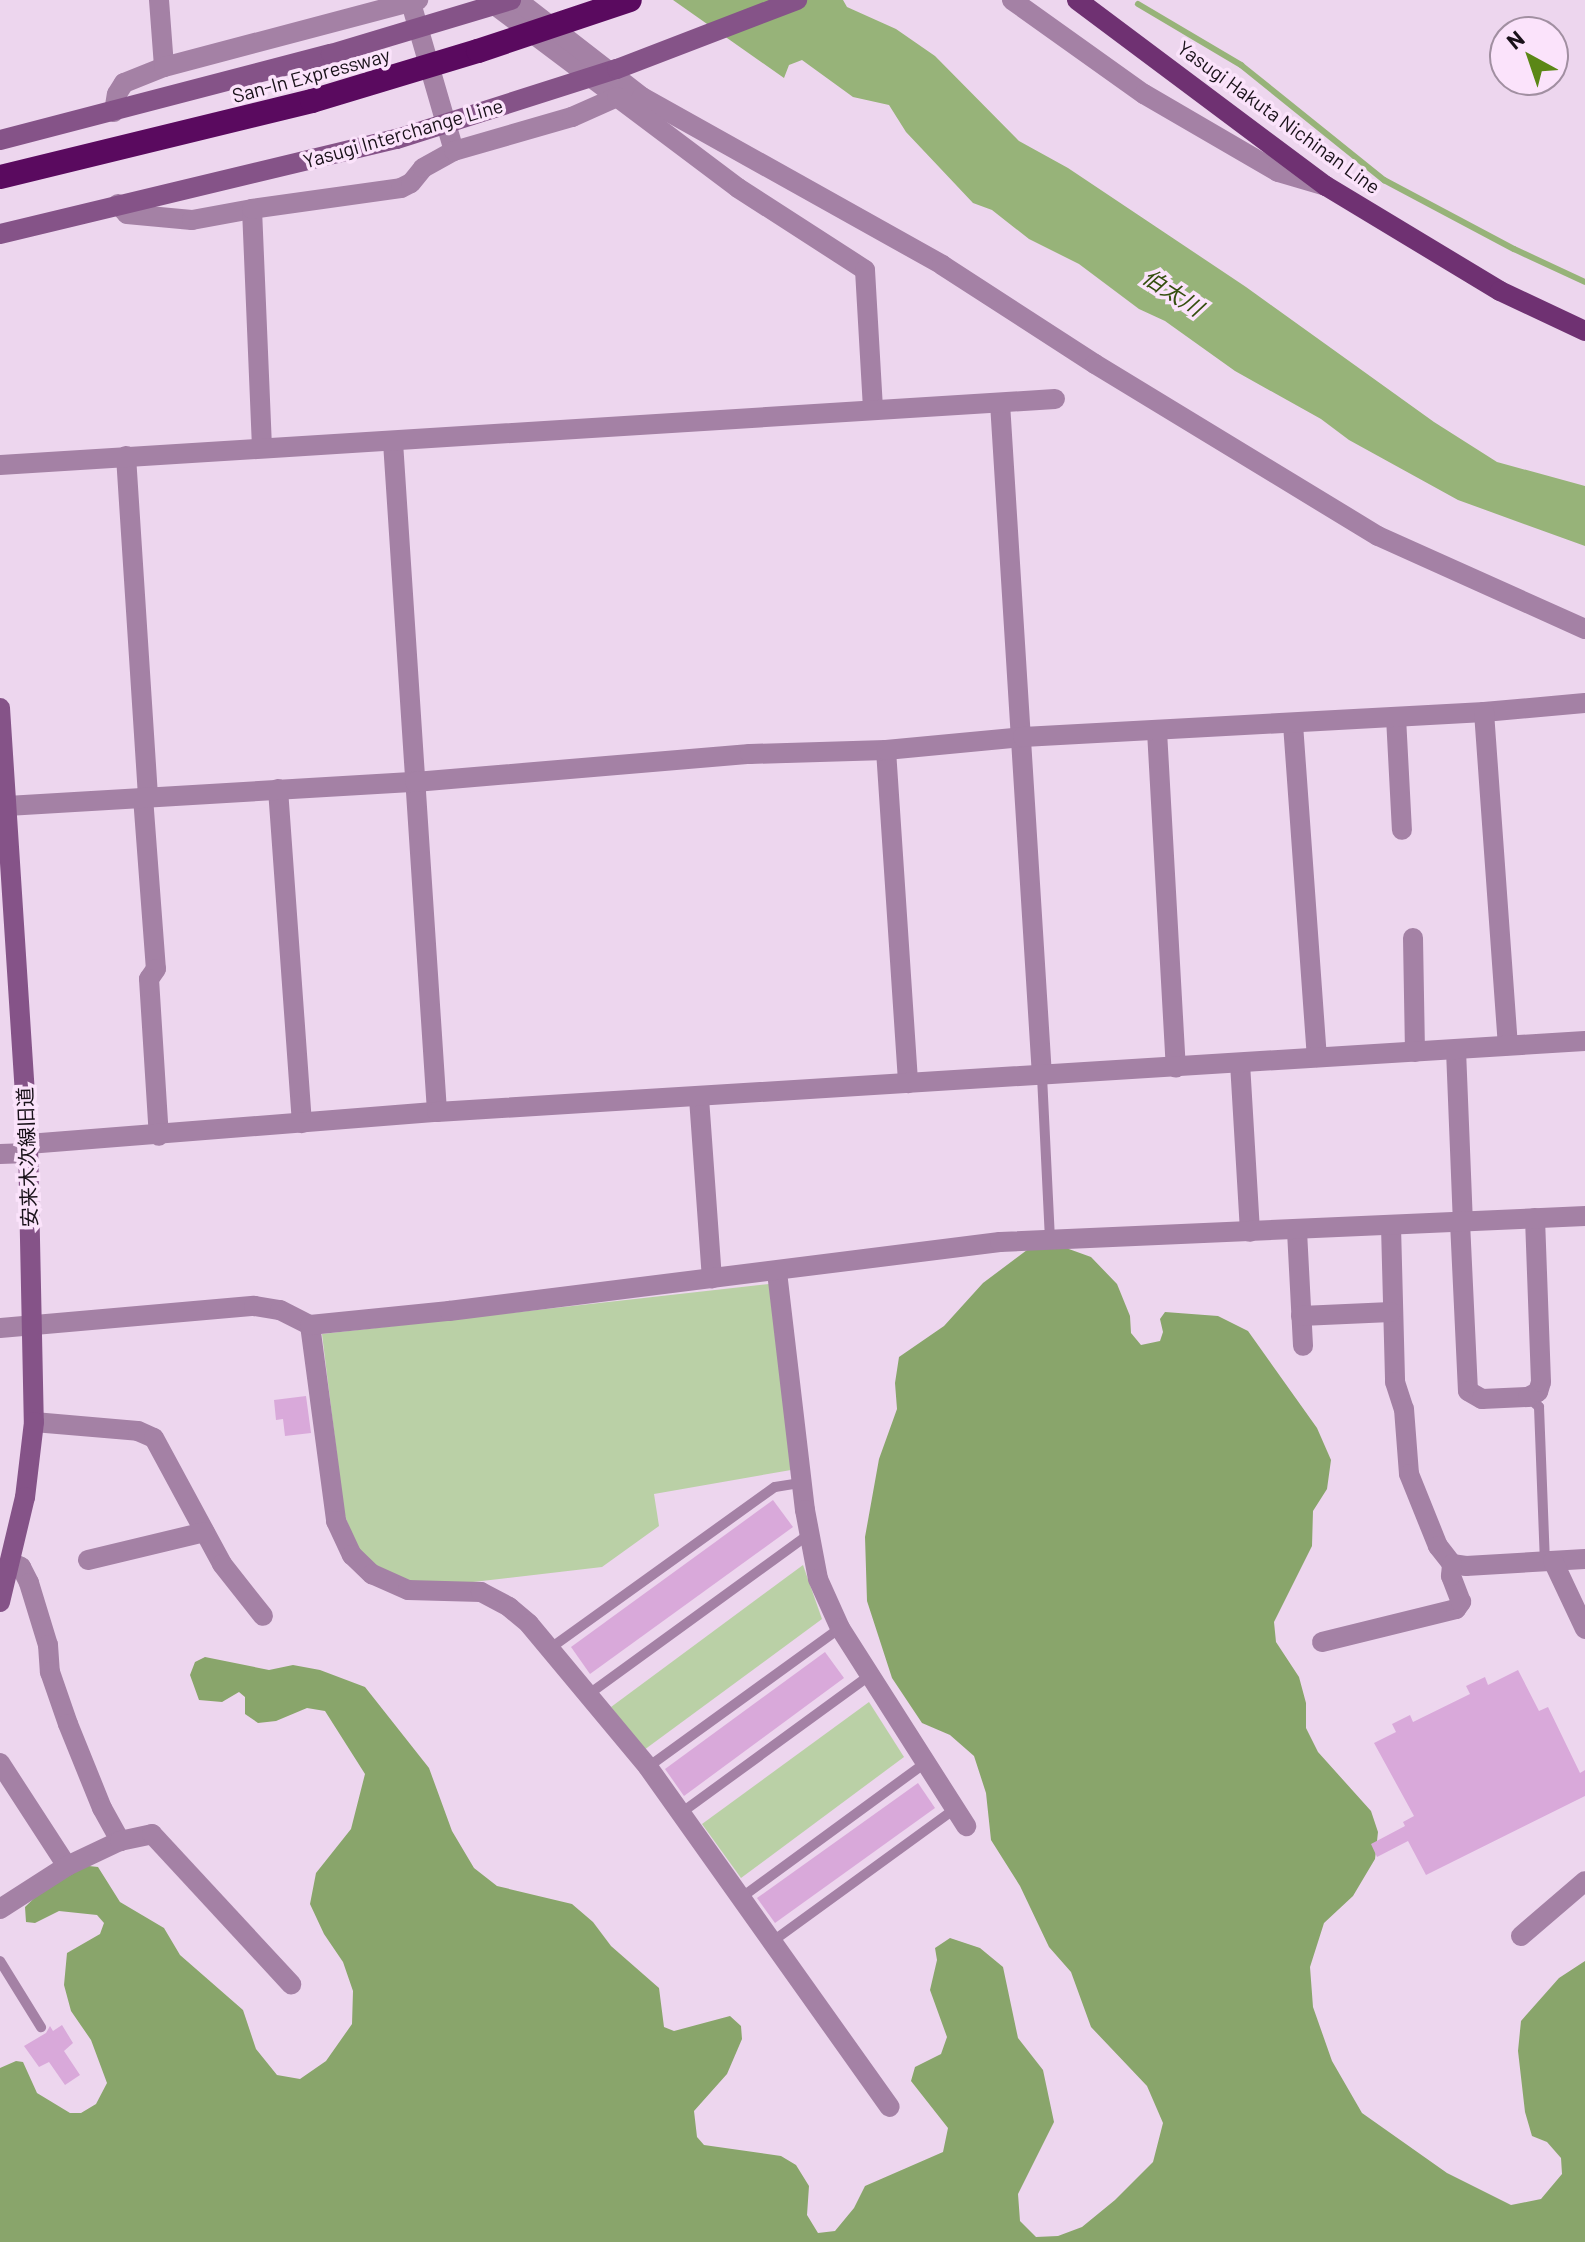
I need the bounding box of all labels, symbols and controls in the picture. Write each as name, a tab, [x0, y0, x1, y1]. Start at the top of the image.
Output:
north arrow	[1489, 16, 1569, 96]
text: N	[1501, 24, 1529, 54]
street label: Yasugi Hakuta Nichinan Line	[1173, 35, 1385, 199]
street label: San-In Expressway	[229, 42, 393, 108]
street label: Yasugi Interchange Line	[300, 93, 506, 173]
water label: 伯太川	[1138, 263, 1208, 321]
street label: 安来木次線旧道	[13, 1087, 41, 1227]

